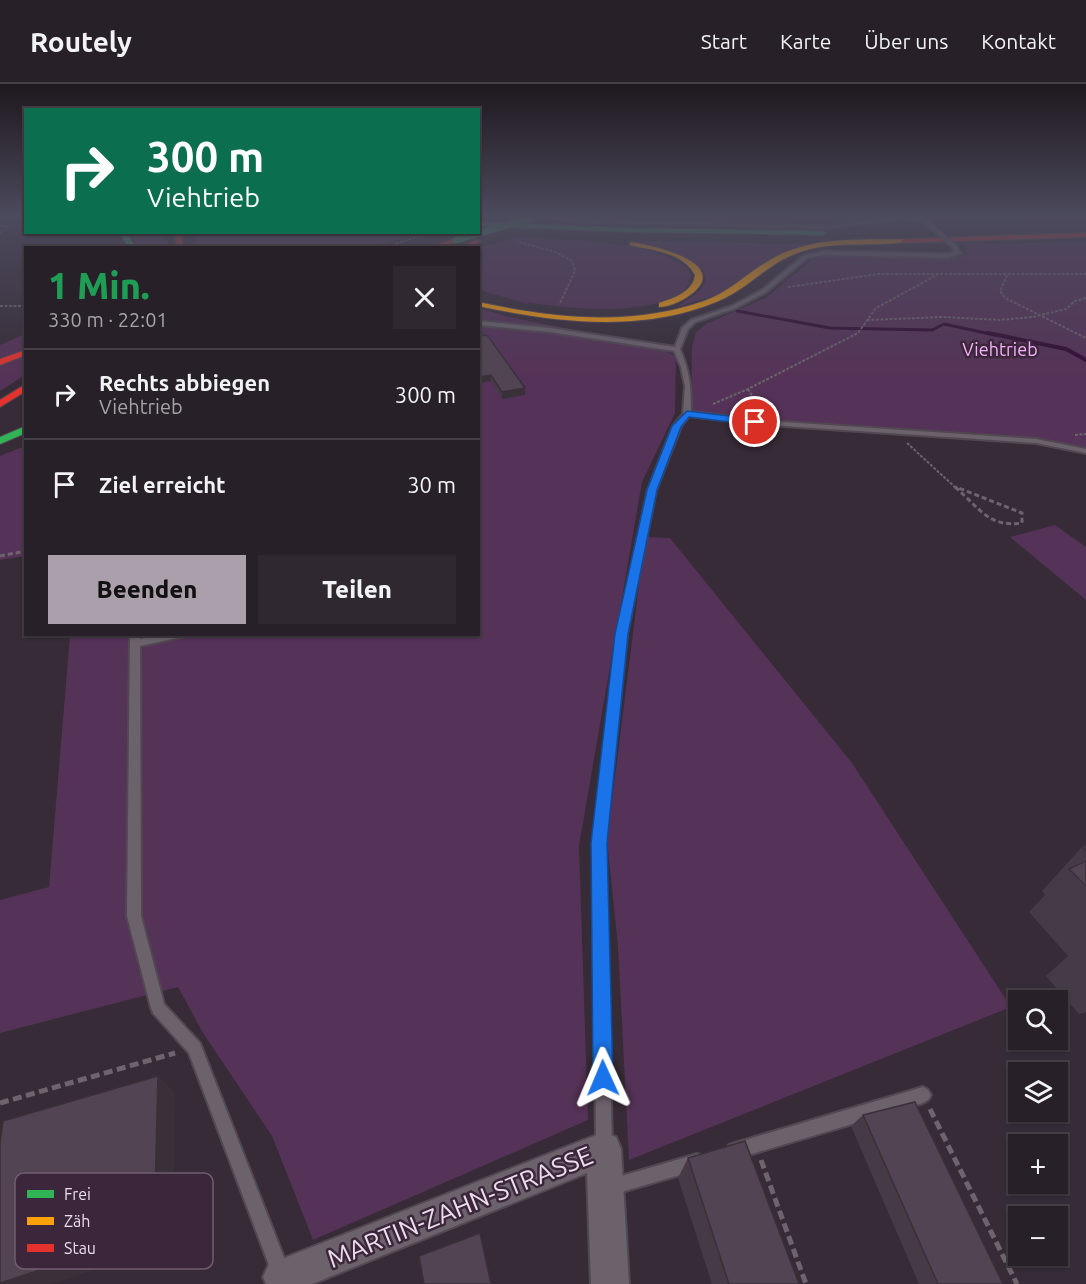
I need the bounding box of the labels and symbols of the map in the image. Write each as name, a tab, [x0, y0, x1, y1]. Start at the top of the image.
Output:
park label: Viehtrieb	[962, 339, 1038, 359]
pin	[729, 396, 780, 447]
position arrow	[571, 1046, 635, 1110]
street label: MARTIN-ZAHN-STRASSE	[323, 1140, 597, 1273]
legend	[15, 1173, 213, 1269]
text: Frei	[64, 1185, 91, 1203]
text: Zäh	[64, 1212, 90, 1230]
text: Stau	[64, 1239, 96, 1257]

